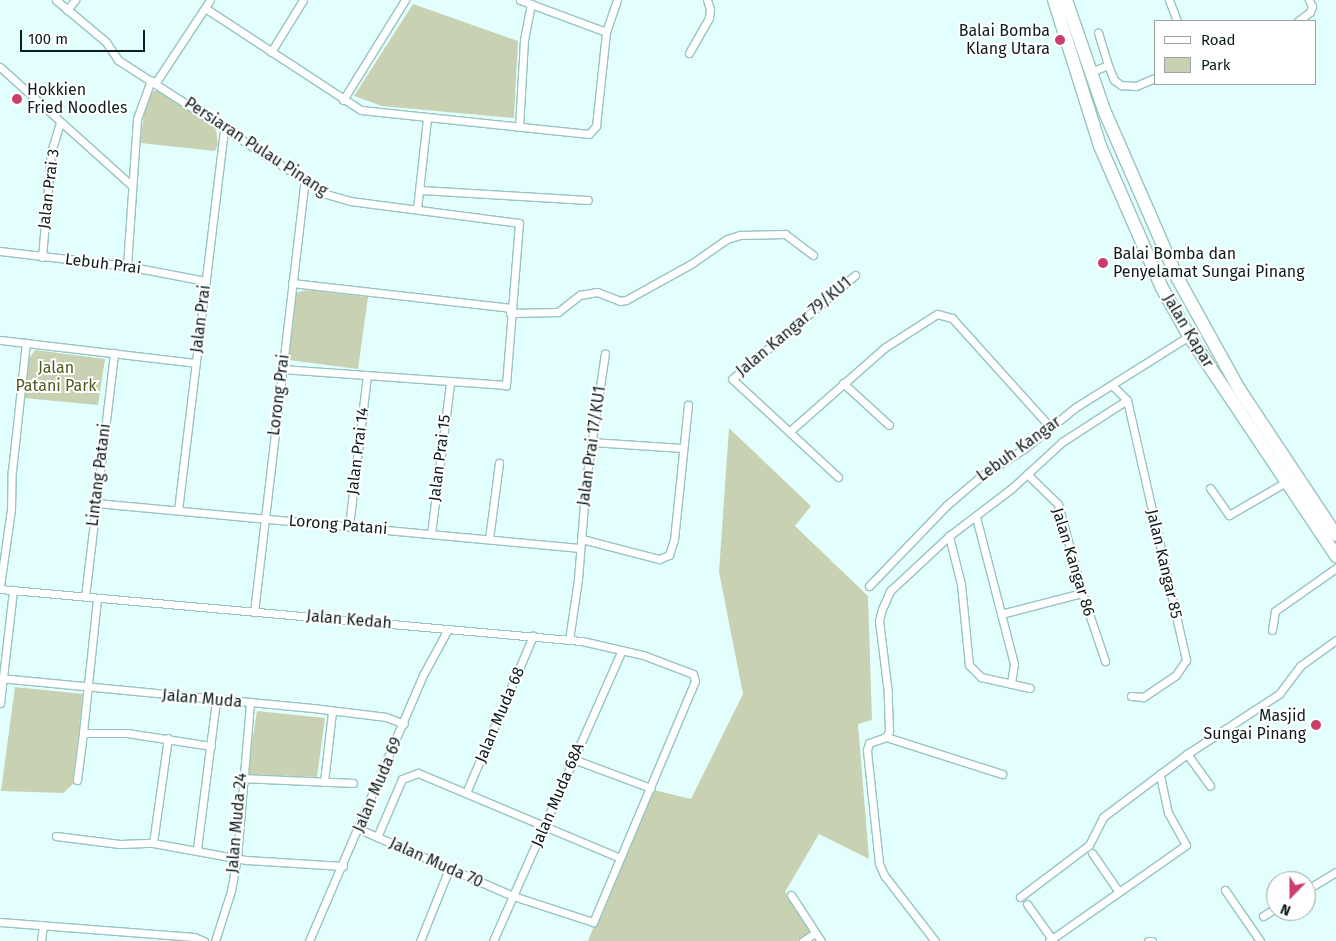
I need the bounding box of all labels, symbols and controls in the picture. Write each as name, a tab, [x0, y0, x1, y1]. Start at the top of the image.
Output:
scale bar	[22, 20, 148, 52]
legend	[1154, 20, 1316, 85]
place label: Balai Bomba Klang Utara	[959, 21, 1050, 59]
text: 100 m	[28, 30, 68, 48]
text: Road	[1201, 31, 1236, 49]
marker: Balai Bomba Klang Utara	[1054, 34, 1066, 46]
text: Park	[1201, 56, 1231, 74]
place label: Hokkien Fried Noodles	[27, 80, 127, 118]
marker: Hokkien Fried Noodles	[11, 93, 23, 105]
street label: Persiaran Pulau Pinang	[181, 94, 331, 200]
street label: Jalan Prai 3	[35, 148, 63, 230]
place label: Balai Bomba dan Penyelamat Sungai Pinang	[1113, 244, 1305, 282]
street label: Lebuh Prai	[64, 250, 142, 278]
marker: Balai Bomba dan Penyelamat Sungai Pinang	[1097, 257, 1109, 269]
street label: Jalan Kangar 79/KU1	[732, 273, 856, 381]
street label: Jalan Prai	[187, 284, 215, 354]
street label: Jalan Kapar	[1159, 291, 1217, 371]
street label: Lorong Prai	[264, 353, 294, 437]
park label: Jalan Patani Park	[15, 358, 97, 396]
street label: Jalan Prai 17/KU1	[574, 385, 610, 507]
street label: Jalan Prai 14	[343, 406, 373, 496]
street label: Lebuh Kangar	[973, 412, 1065, 486]
street label: Jalan Prai 15	[425, 413, 455, 503]
street label: Lintang Patani	[83, 422, 115, 528]
street label: Jalan Kangar 86	[1047, 506, 1099, 618]
street label: Jalan Kangar 85	[1142, 507, 1186, 621]
street label: Lorong Patani	[288, 511, 388, 539]
street label: Jalan Kedah	[305, 607, 393, 633]
street label: Jalan Muda 68	[471, 664, 529, 766]
street label: Jalan Muda	[161, 686, 243, 712]
place label: Masjid Sungai Pinang	[1204, 706, 1306, 744]
marker: Masjid Sungai Pinang	[1310, 719, 1322, 731]
street label: Jalan Muda 69	[349, 735, 407, 835]
street label: Jalan Muda 68A	[527, 740, 589, 850]
street label: Jalan Muda 24	[223, 772, 251, 874]
street label: Jalan Muda 70	[386, 834, 486, 892]
north arrow	[1266, 871, 1316, 921]
text: N	[1278, 900, 1293, 919]

